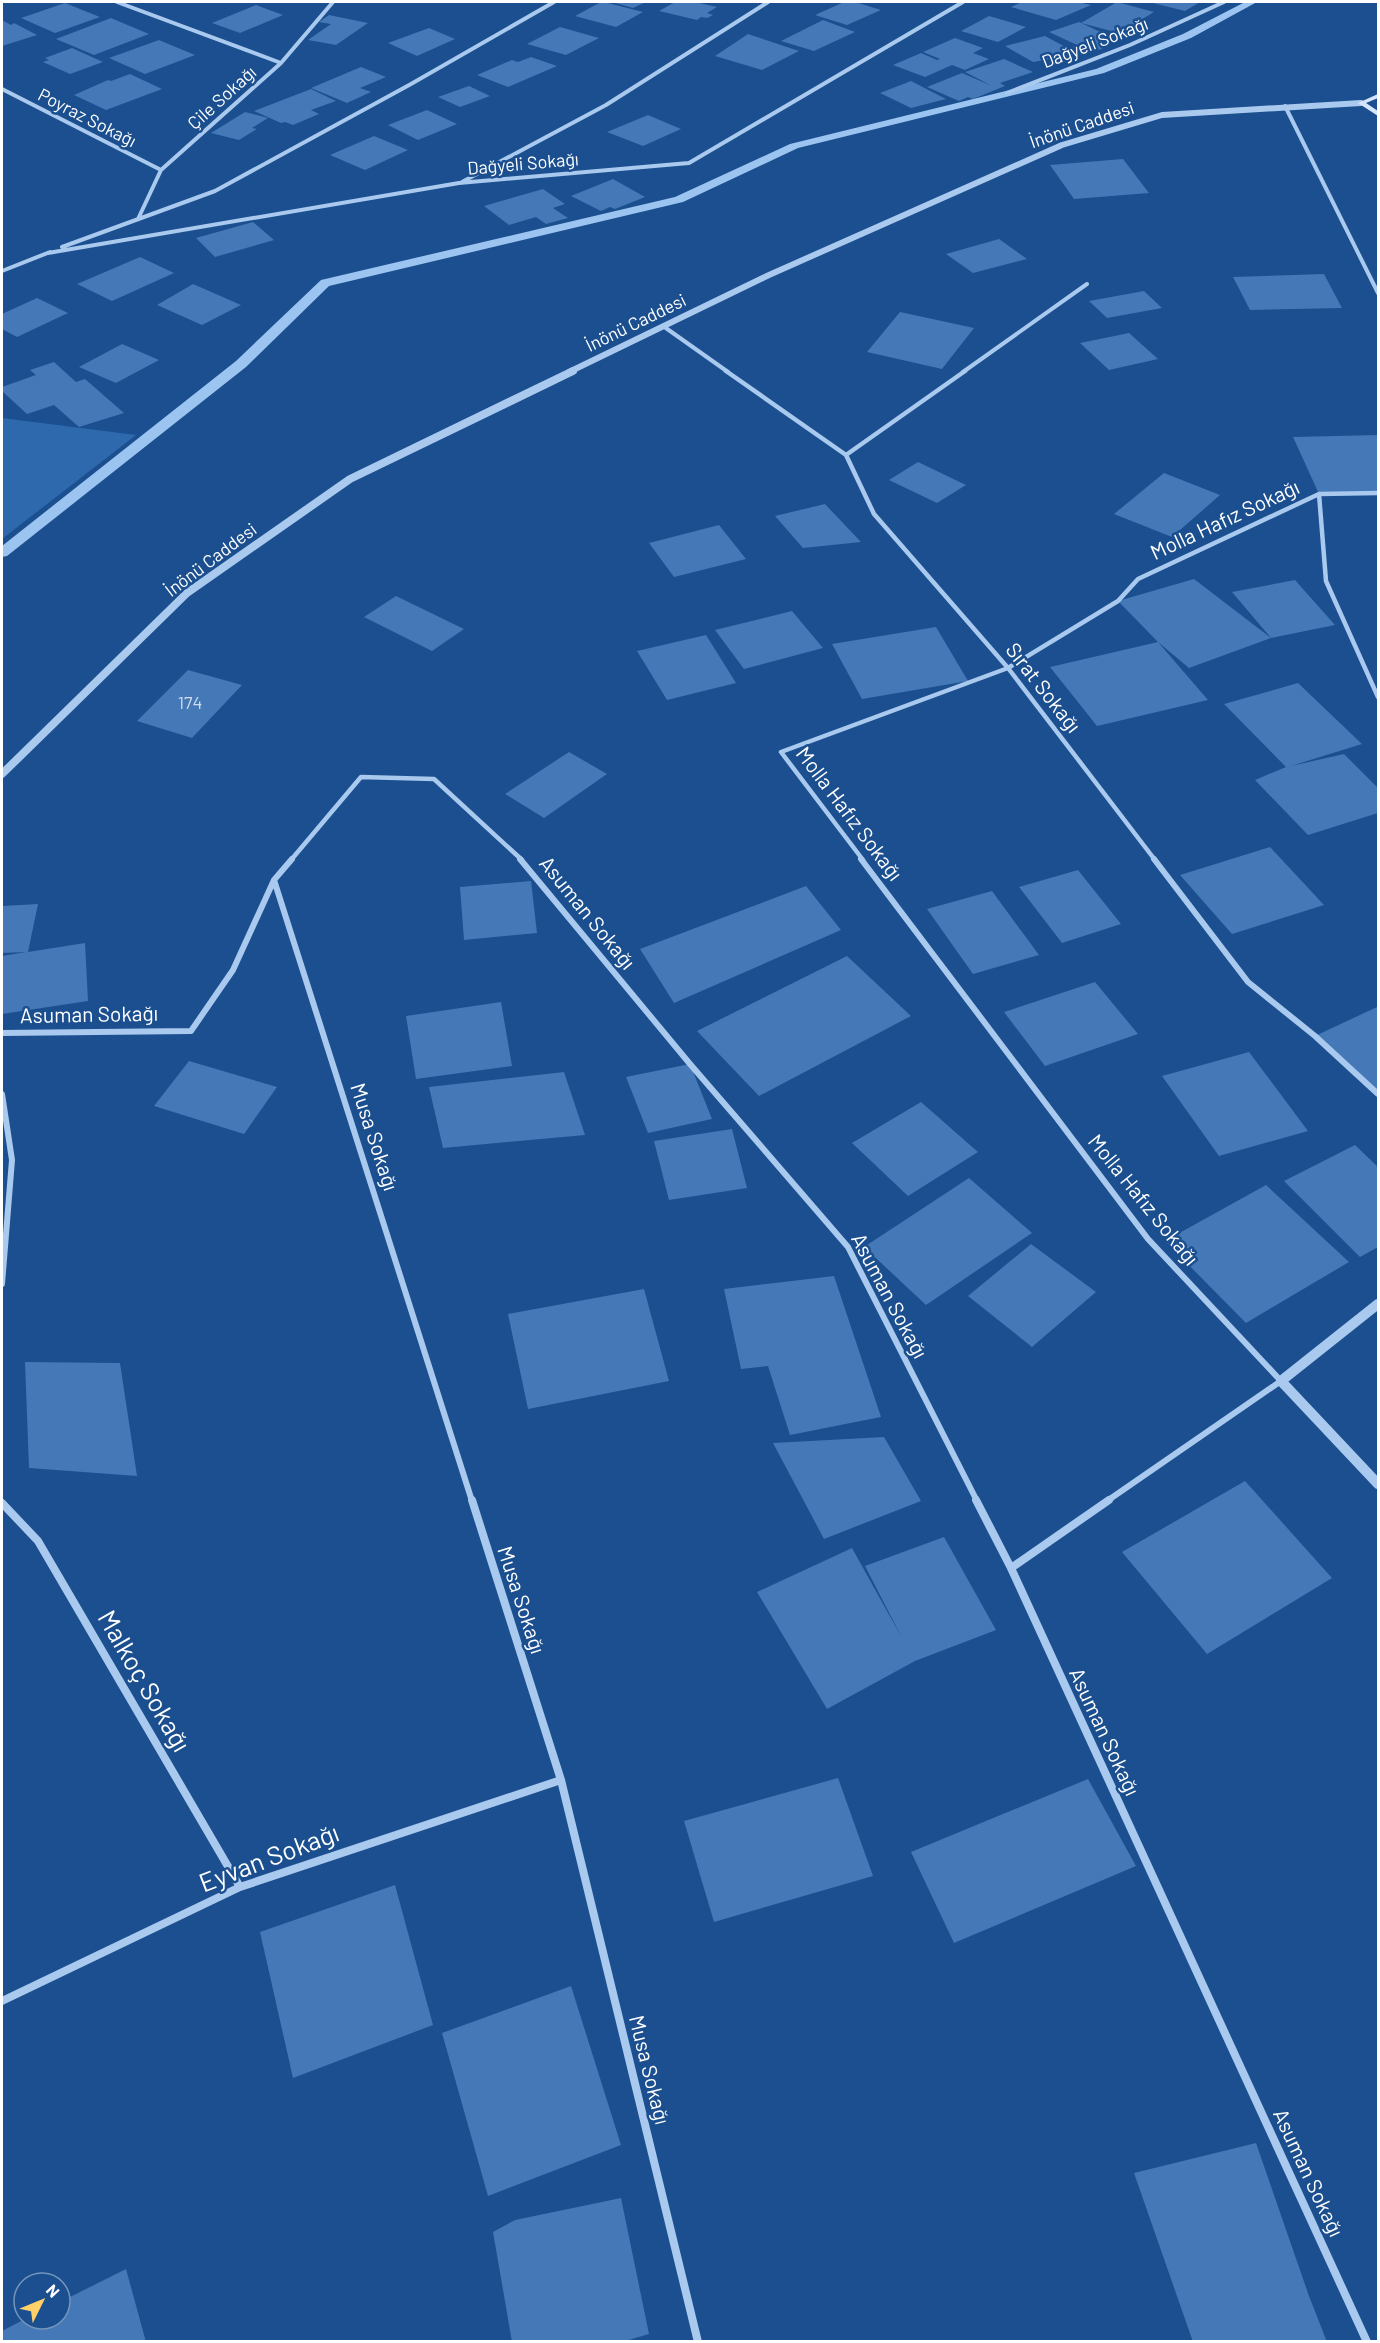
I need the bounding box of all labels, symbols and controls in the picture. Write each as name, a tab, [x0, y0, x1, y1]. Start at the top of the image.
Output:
street label: Dağyeli Sokağı	[1039, 12, 1151, 72]
street label: Çile Sokağı	[183, 61, 260, 134]
street label: Poyraz Sokağı	[35, 83, 140, 151]
street label: İnönü Caddesi	[1026, 96, 1137, 152]
street label: Dağyeli Sokağı	[466, 147, 579, 179]
street label: İnönü Caddesi	[582, 288, 689, 356]
street label: Molla Hafız Sokağı	[1146, 473, 1303, 564]
street label: İnönü Caddesi	[160, 518, 261, 601]
street label: Sırat Sokağı	[1001, 637, 1087, 737]
house number: 174	[178, 691, 202, 713]
street label: Molla Hafız Sokağı	[792, 741, 909, 885]
street label: Asuman Sokağı	[535, 850, 641, 974]
street label: Asuman Sokağı	[20, 1000, 158, 1027]
street label: Musa Sokağı	[346, 1080, 405, 1194]
street label: Molla Hafız Sokağı	[1084, 1128, 1205, 1270]
street label: Asuman Sokağı	[847, 1228, 934, 1362]
street label: Musa Sokağı	[493, 1543, 552, 1657]
street label: Malkoç Sokağı	[92, 1604, 198, 1756]
street label: Asuman Sokağı	[1065, 1663, 1146, 1799]
street label: Eyvan Sokağı	[194, 1816, 343, 1897]
street label: Musa Sokağı	[625, 2012, 676, 2127]
street label: Asuman Sokağı	[1269, 2104, 1350, 2240]
north arrow	[12, 2271, 72, 2331]
text: N	[43, 2280, 64, 2301]

